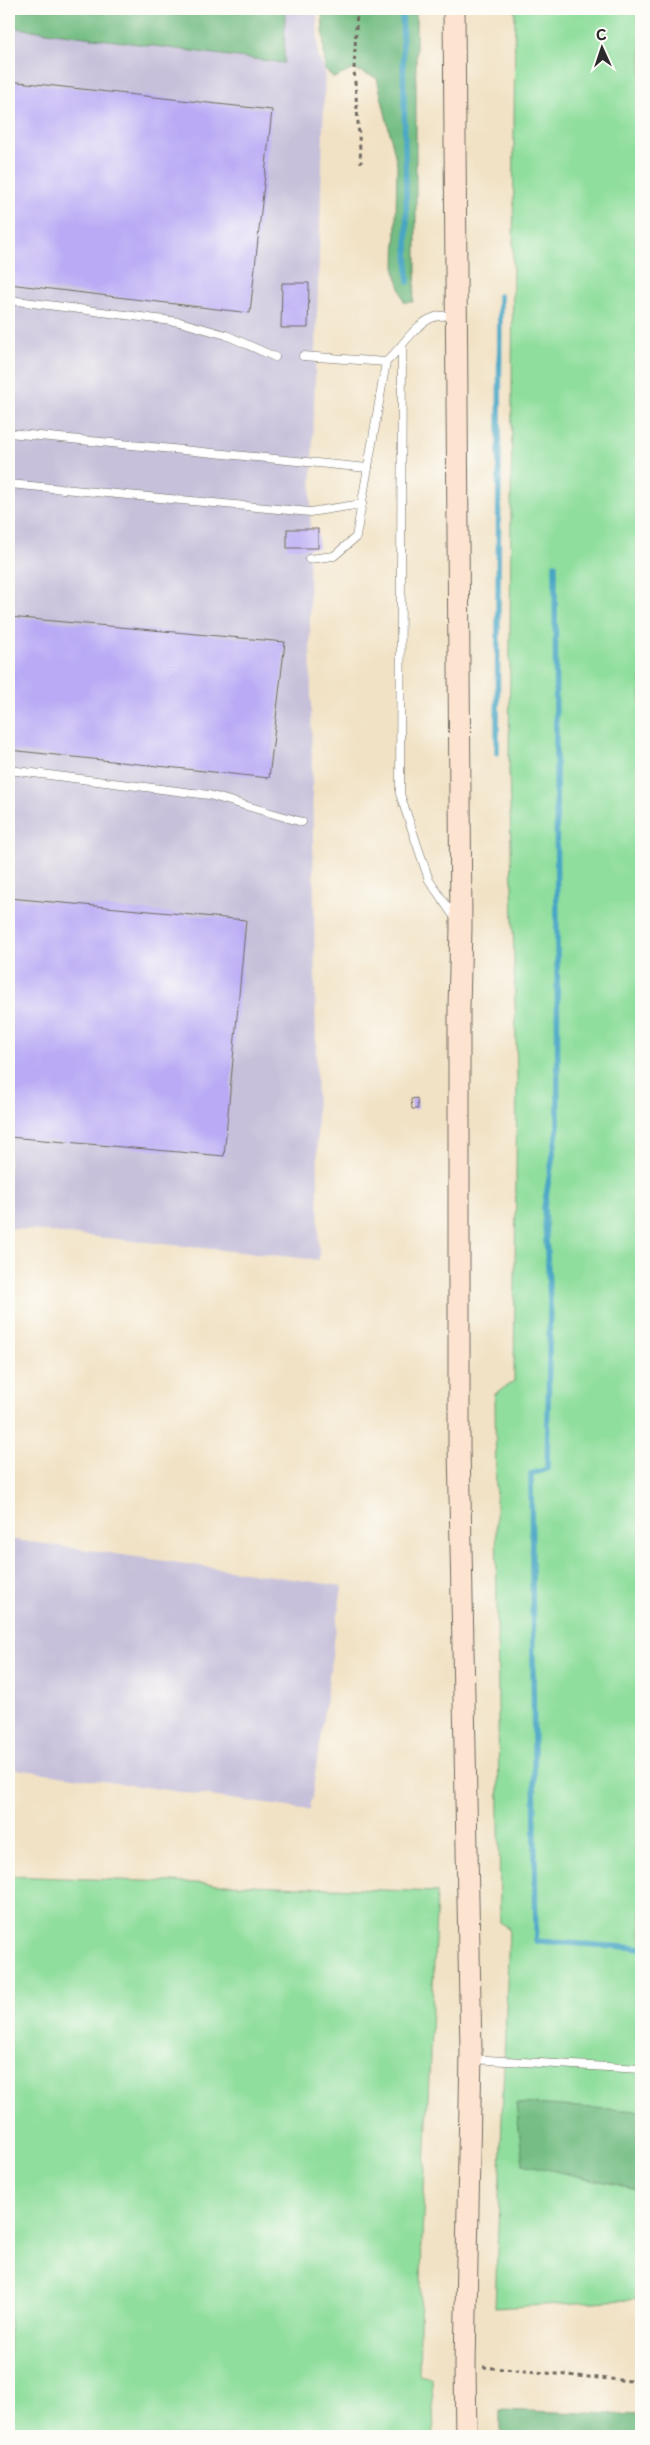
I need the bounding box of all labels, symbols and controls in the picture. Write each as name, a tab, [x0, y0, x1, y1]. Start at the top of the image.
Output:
north arrow	[578, 22, 628, 72]
text: С	[595, 24, 607, 45]

